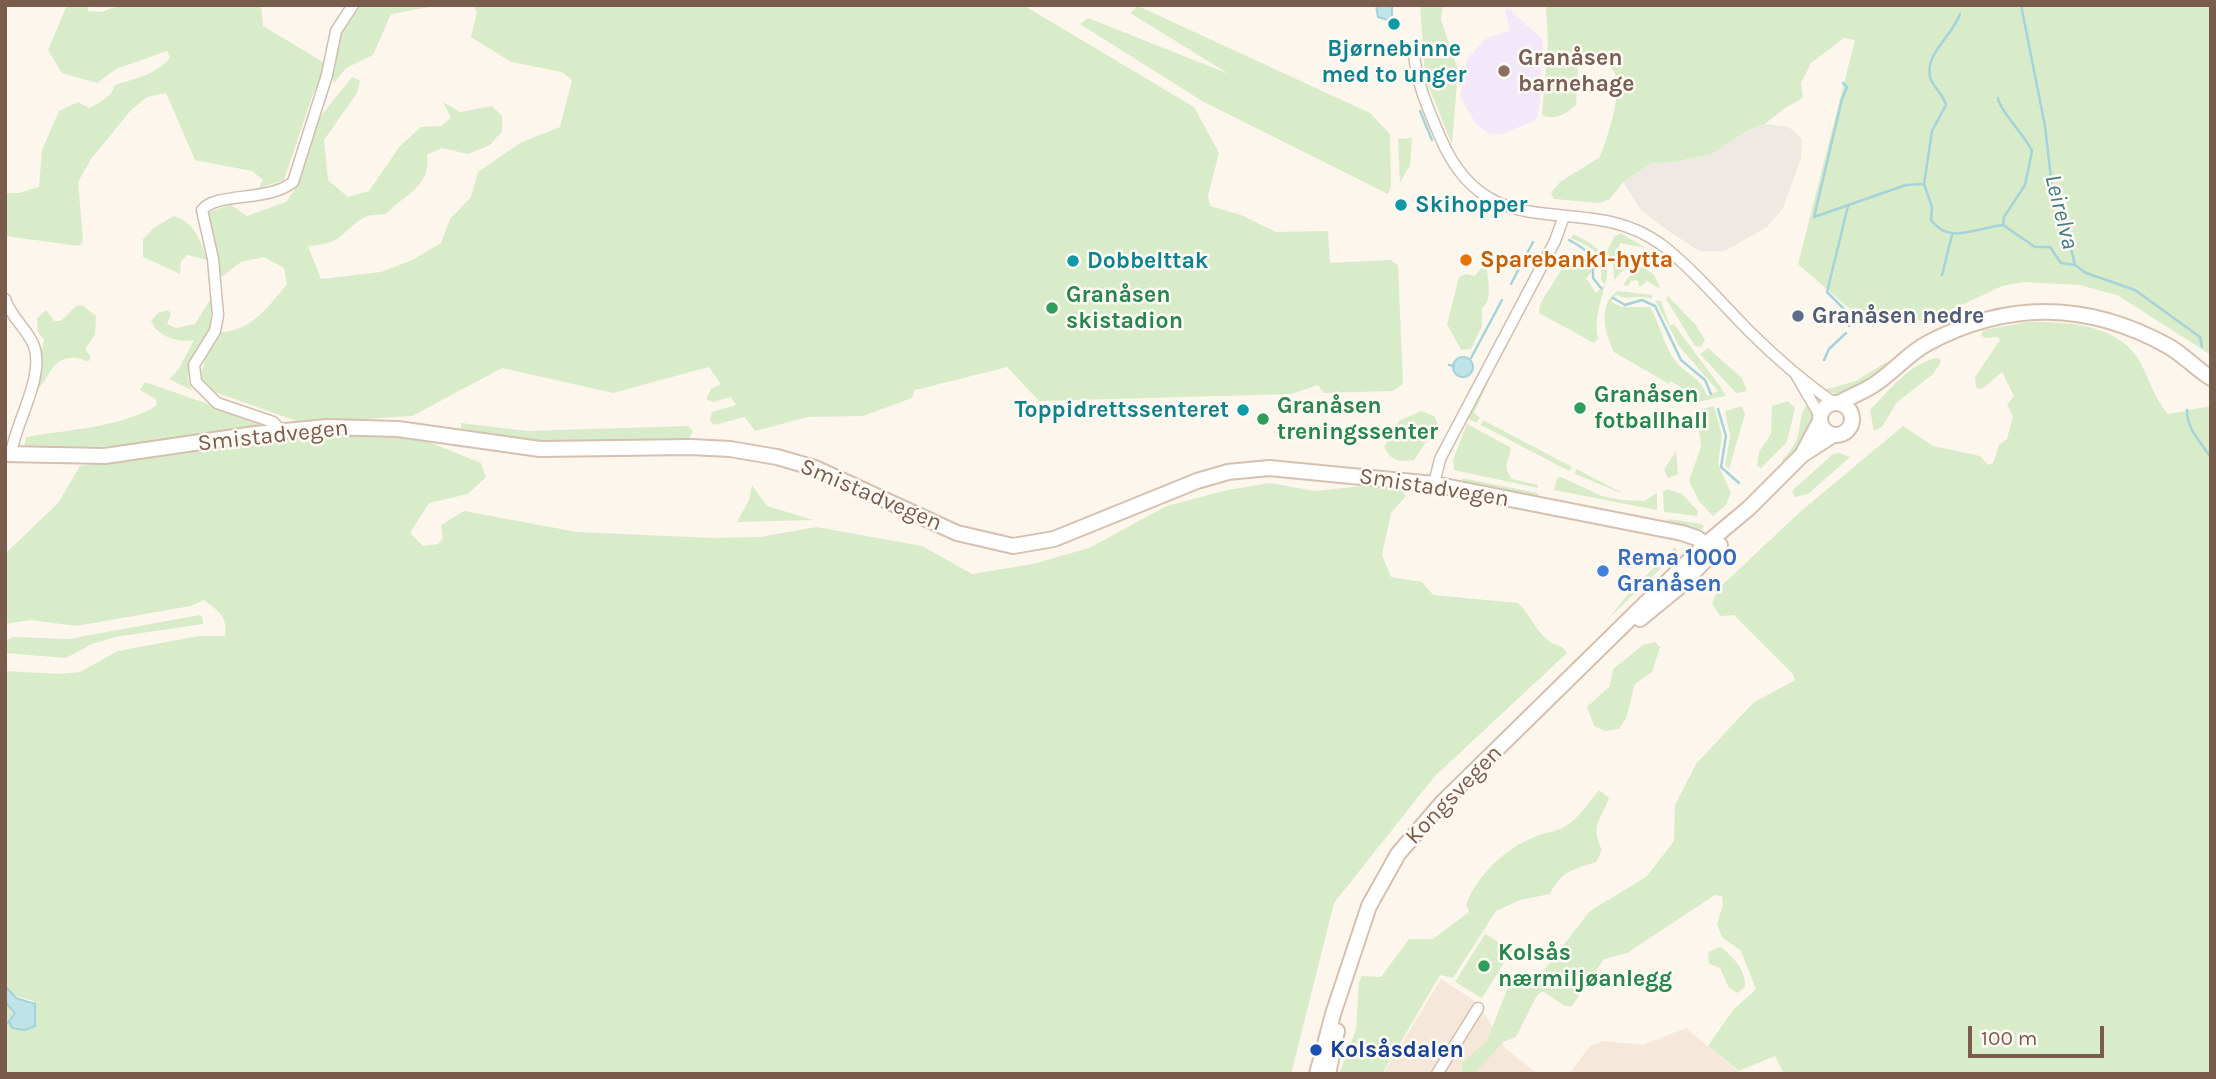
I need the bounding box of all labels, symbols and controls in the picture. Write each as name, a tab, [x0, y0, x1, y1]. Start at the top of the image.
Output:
marker: Bjørnebinne med to unger	[1386, 16, 1402, 32]
place label: Bjørnebinne med to unger	[1321, 35, 1467, 89]
place label: Granåsen barnehage	[1518, 44, 1634, 98]
marker: Granåsen barnehage	[1496, 63, 1512, 79]
water label: Leirelva	[2038, 172, 2084, 252]
place label: Skihopper	[1415, 191, 1527, 219]
marker: Skihopper	[1393, 197, 1409, 213]
place label: Sparebank1-hytta	[1480, 246, 1673, 274]
place label: Dobbelttak	[1087, 247, 1208, 275]
marker: Sparebank1-hytta	[1458, 252, 1474, 268]
marker: Dobbelttak	[1065, 253, 1081, 269]
place label: Granåsen skistadion	[1066, 281, 1183, 335]
marker: Granåsen skistadion	[1044, 300, 1060, 316]
place label: Granåsen nedre	[1812, 302, 1984, 330]
marker: Granåsen nedre	[1790, 308, 1806, 324]
place label: Granåsen fotballhall	[1594, 381, 1708, 435]
place label: Granåsen treningssenter	[1277, 392, 1438, 446]
place label: Toppidrettssenteret	[1014, 396, 1229, 424]
marker: Granåsen fotballhall	[1572, 400, 1588, 416]
marker: Toppidrettssenteret	[1235, 402, 1251, 418]
marker: Granåsen treningssenter	[1255, 411, 1271, 427]
street label: Smistadvegen	[196, 414, 350, 458]
street label: Smistadvegen	[796, 453, 946, 537]
street label: Smistadvegen	[1357, 463, 1511, 513]
place label: Rema 1000 Granåsen	[1617, 544, 1737, 598]
marker: Rema 1000 Granåsen	[1595, 563, 1611, 579]
street label: Kongsvegen	[1400, 740, 1508, 850]
place label: Kolsås nærmiljøanlegg	[1498, 939, 1672, 993]
marker: Kolsås nærmiljøanlegg	[1476, 958, 1492, 974]
scale bar	[1971, 1012, 2108, 1056]
text: 100 m	[1981, 1026, 2038, 1050]
place label: Kolsåsdalen	[1330, 1036, 1464, 1064]
marker: Kolsåsdalen	[1308, 1042, 1324, 1058]

